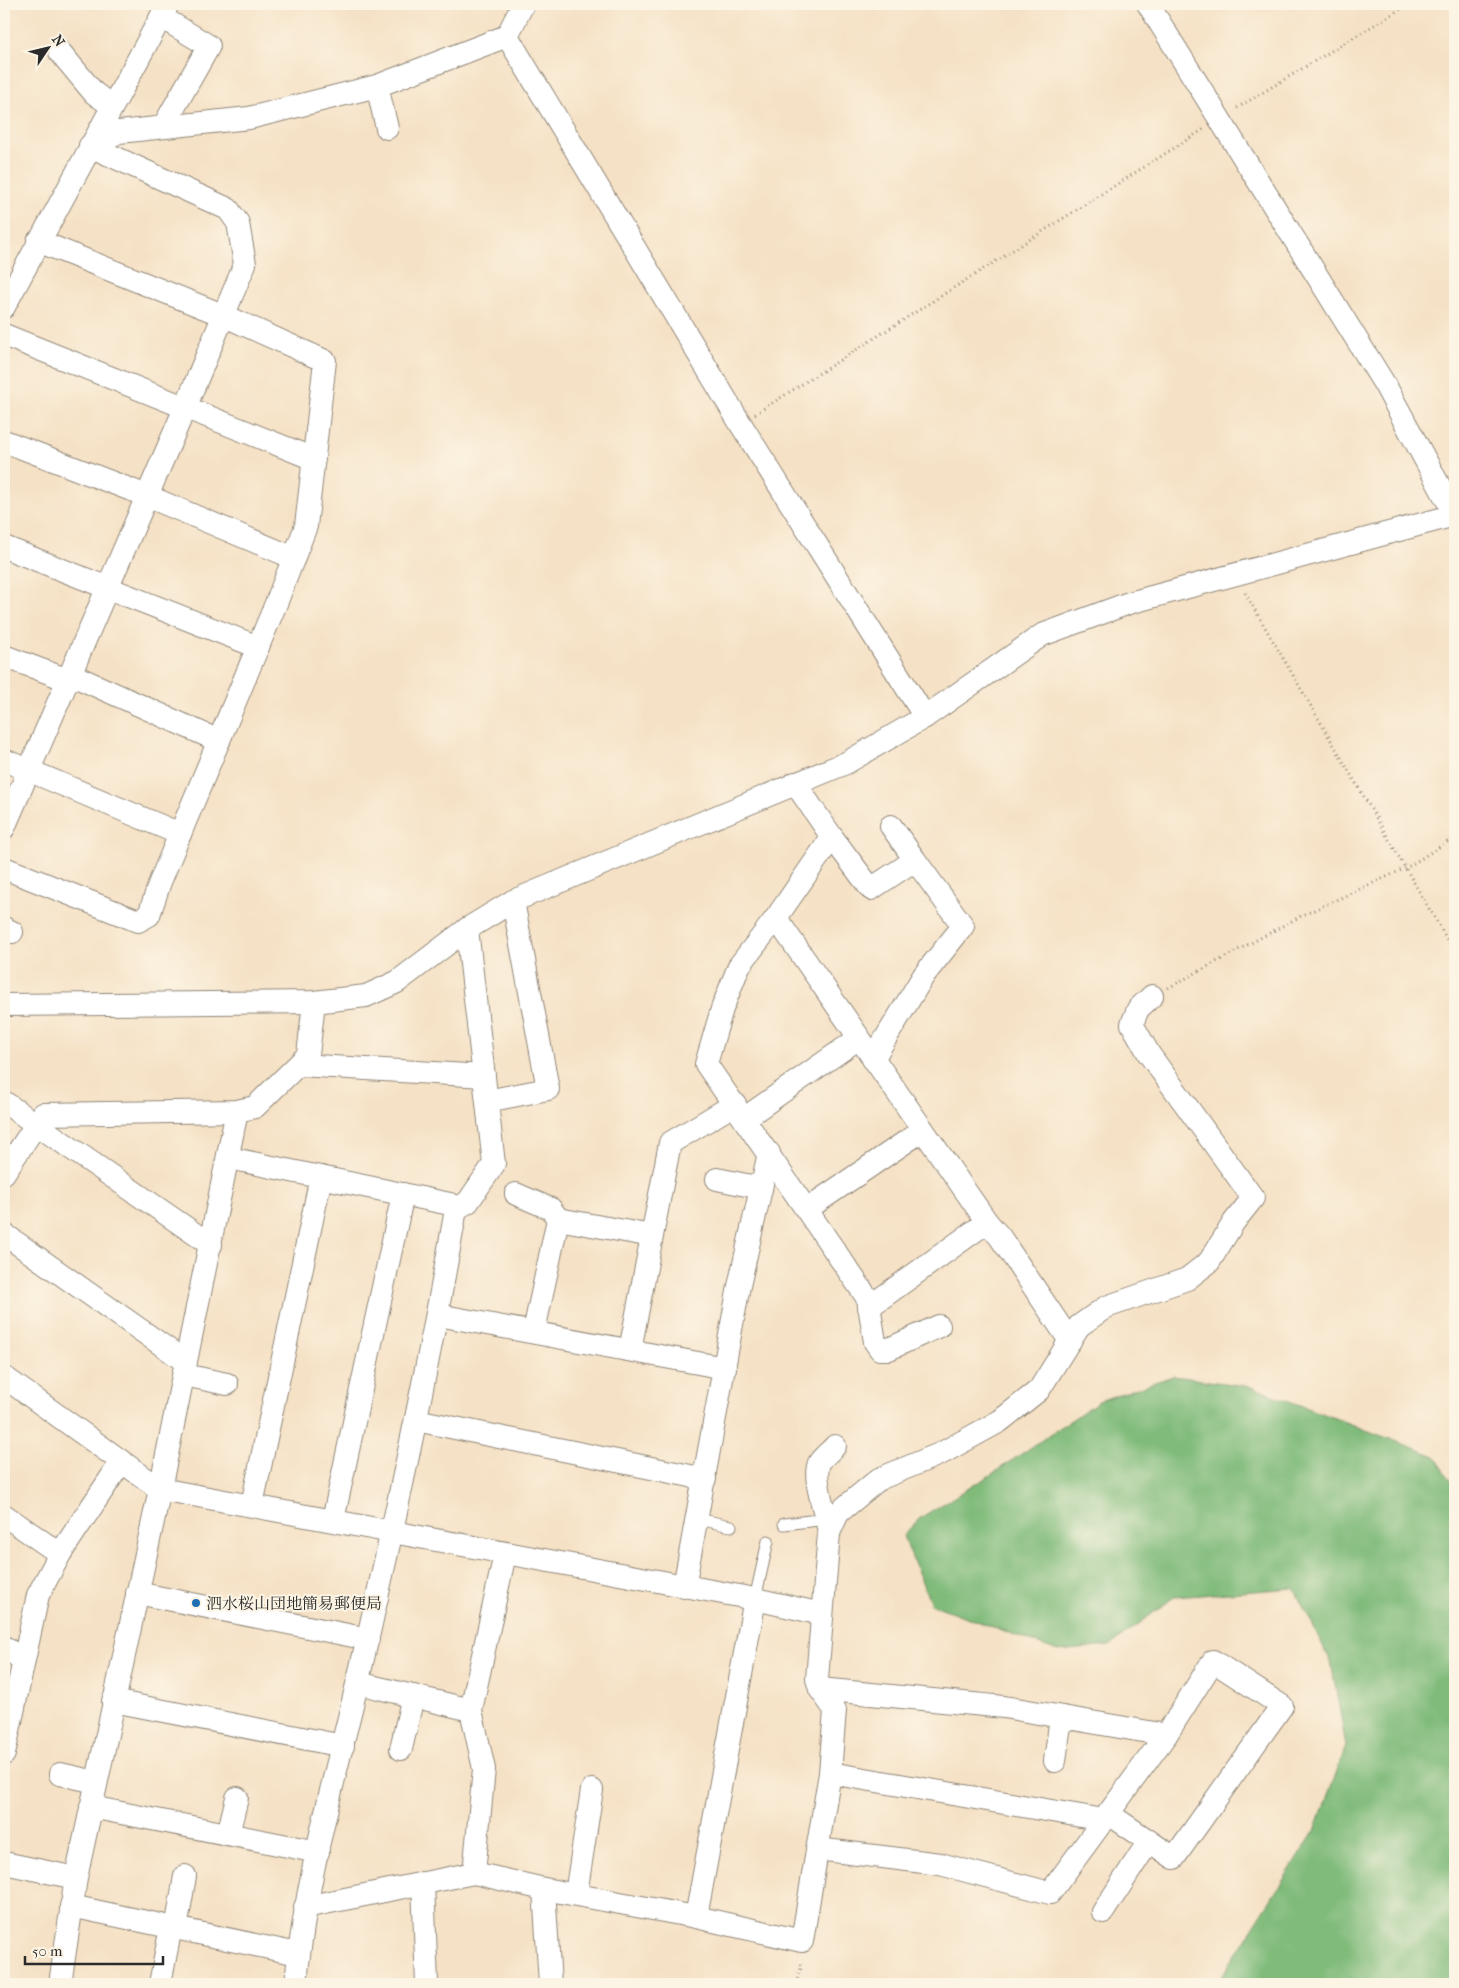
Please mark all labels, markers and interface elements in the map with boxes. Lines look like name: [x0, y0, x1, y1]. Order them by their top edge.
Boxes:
north arrow: [22, 22, 72, 72]
text: N: [48, 32, 68, 50]
place label: 泗水桜山団地簡易郵便局: [206, 1594, 382, 1613]
marker: 泗水桜山団地簡易郵便局: [190, 1597, 202, 1609]
scale bar: [25, 1933, 162, 1965]
text: 50 m: [32, 1942, 63, 1960]

